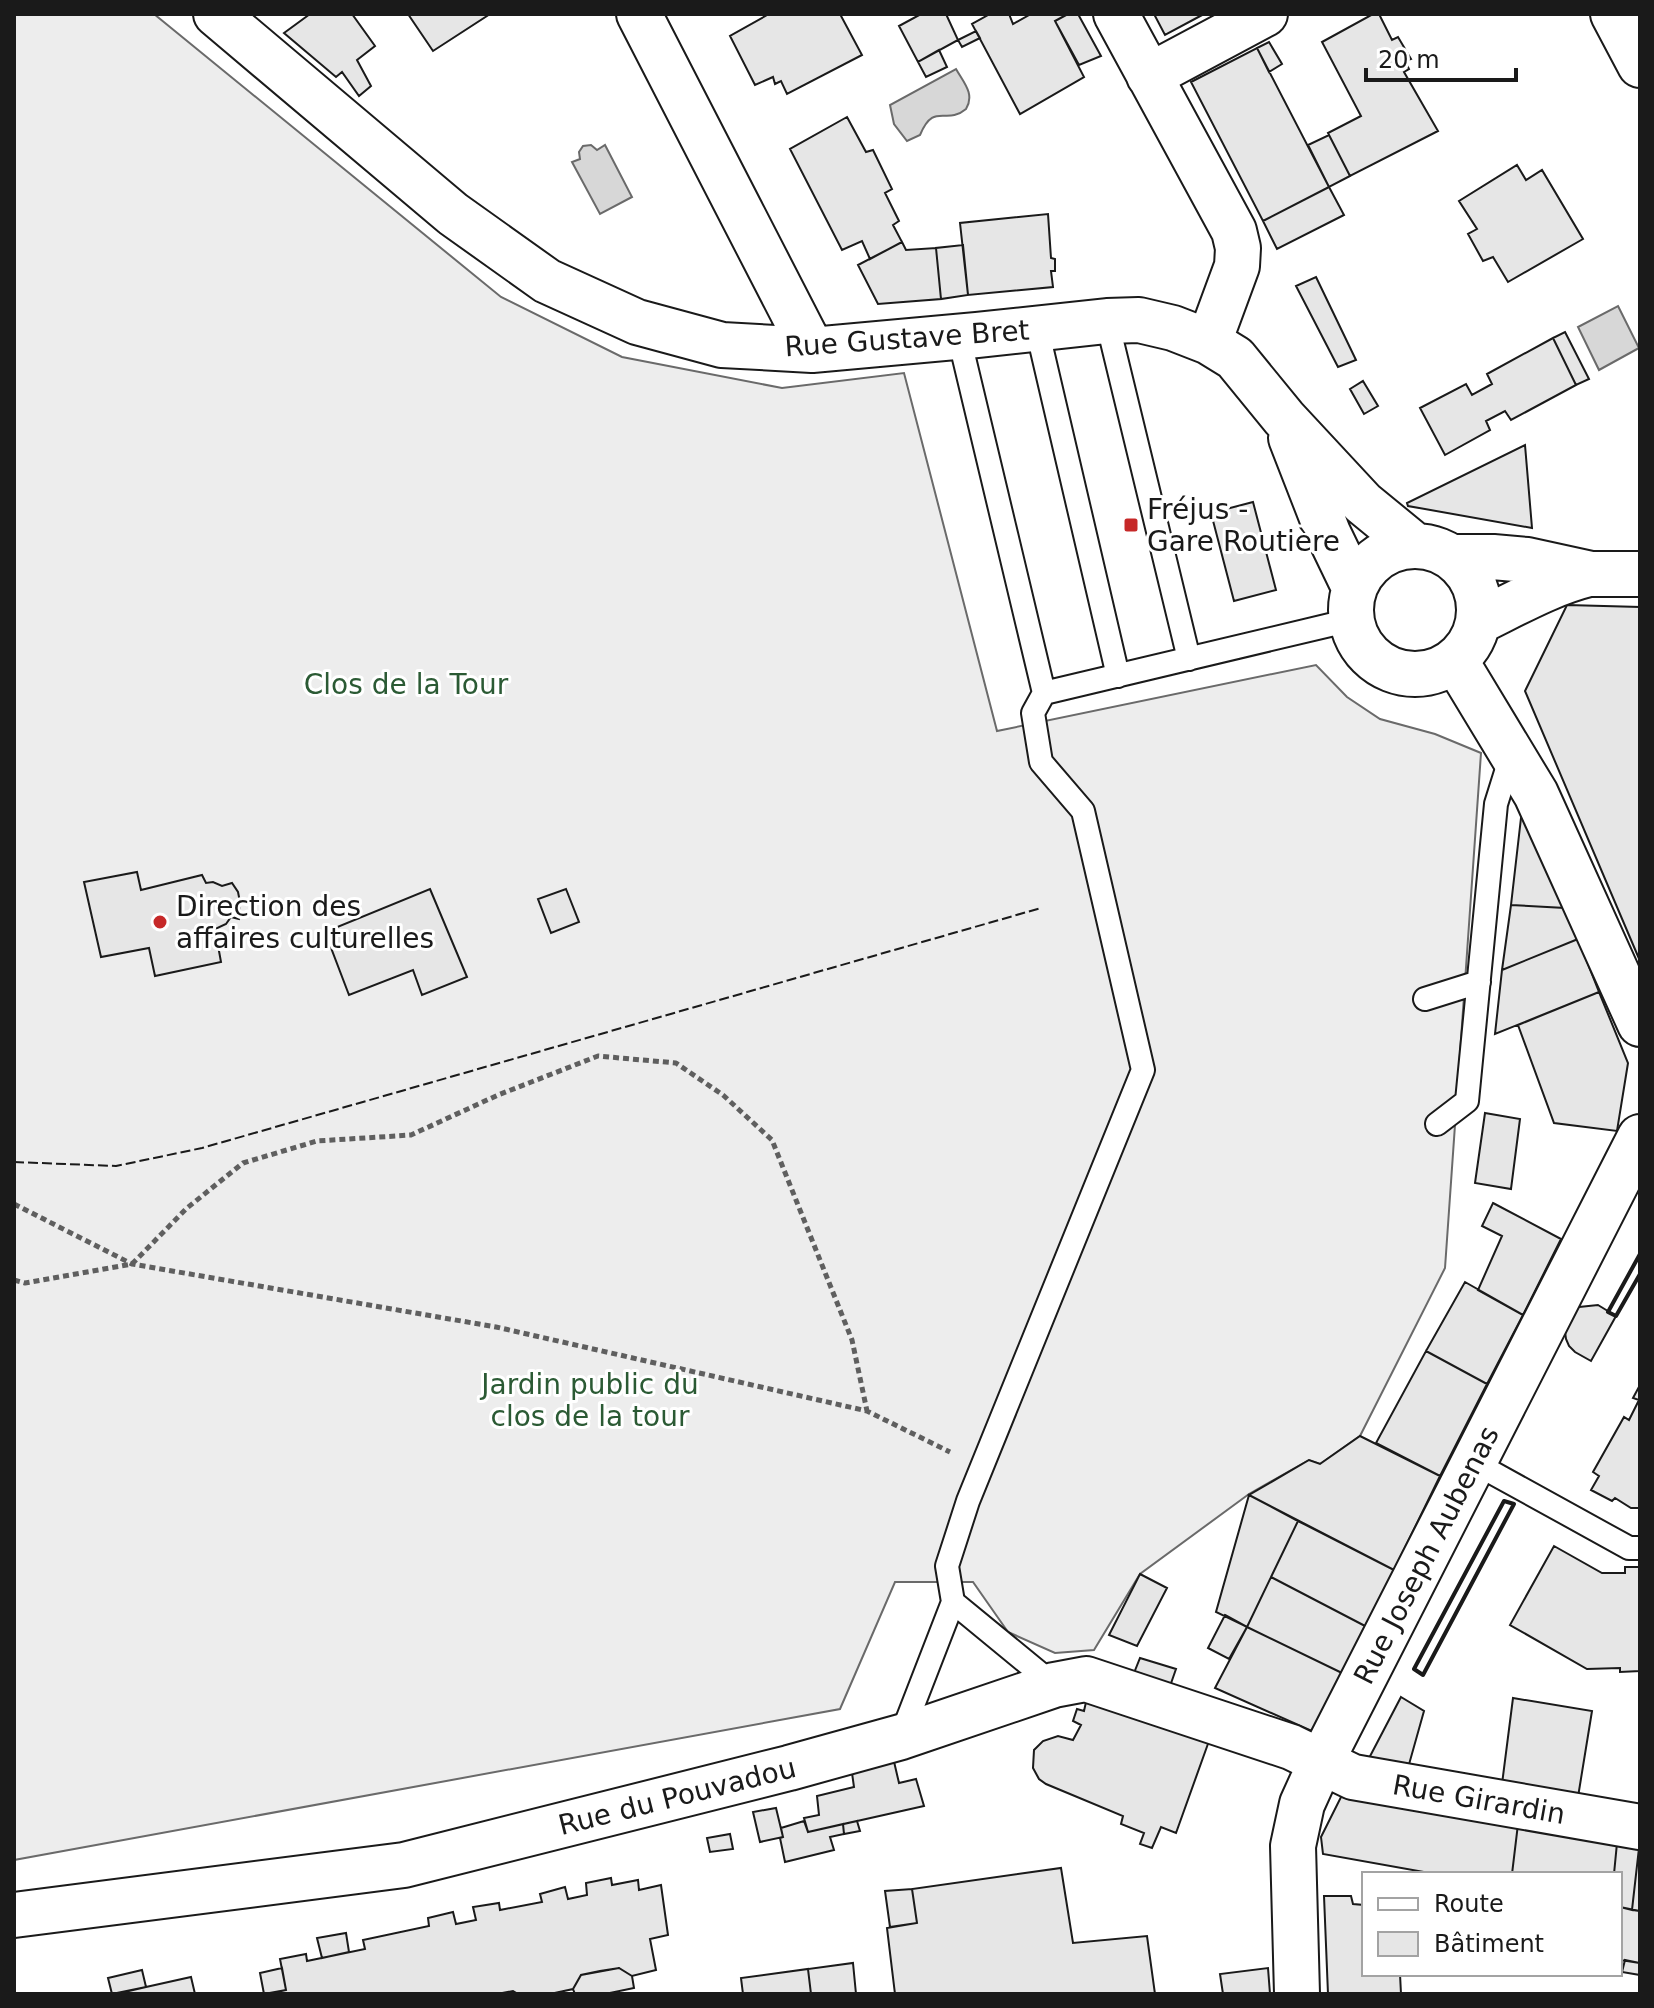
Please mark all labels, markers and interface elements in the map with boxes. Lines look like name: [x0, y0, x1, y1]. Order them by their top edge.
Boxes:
scale bar: [1366, 32, 1516, 82]
text: 20 m: [1378, 46, 1440, 74]
street label: Rue Gustave Bret: [784, 313, 1031, 364]
place label: Fréjus - Gare Routière: [1147, 493, 1340, 558]
marker: Fréjus - Gare Routière: [1122, 516, 1140, 534]
park label: Clos de la Tour: [304, 668, 509, 701]
place label: Direction des affaires culturelles: [176, 890, 434, 955]
marker: Direction des affaires culturelles: [151, 913, 169, 931]
park label: Jardin public du clos de la tour: [479, 1368, 699, 1433]
street label: Rue Joseph Aubenas: [1347, 1421, 1506, 1690]
street label: Rue du Pouvadou: [555, 1751, 799, 1842]
street label: Rue Girardin: [1390, 1768, 1568, 1831]
legend: [1362, 1872, 1622, 1976]
text: Route: [1434, 1890, 1504, 1918]
text: Bâtiment: [1434, 1930, 1544, 1958]

